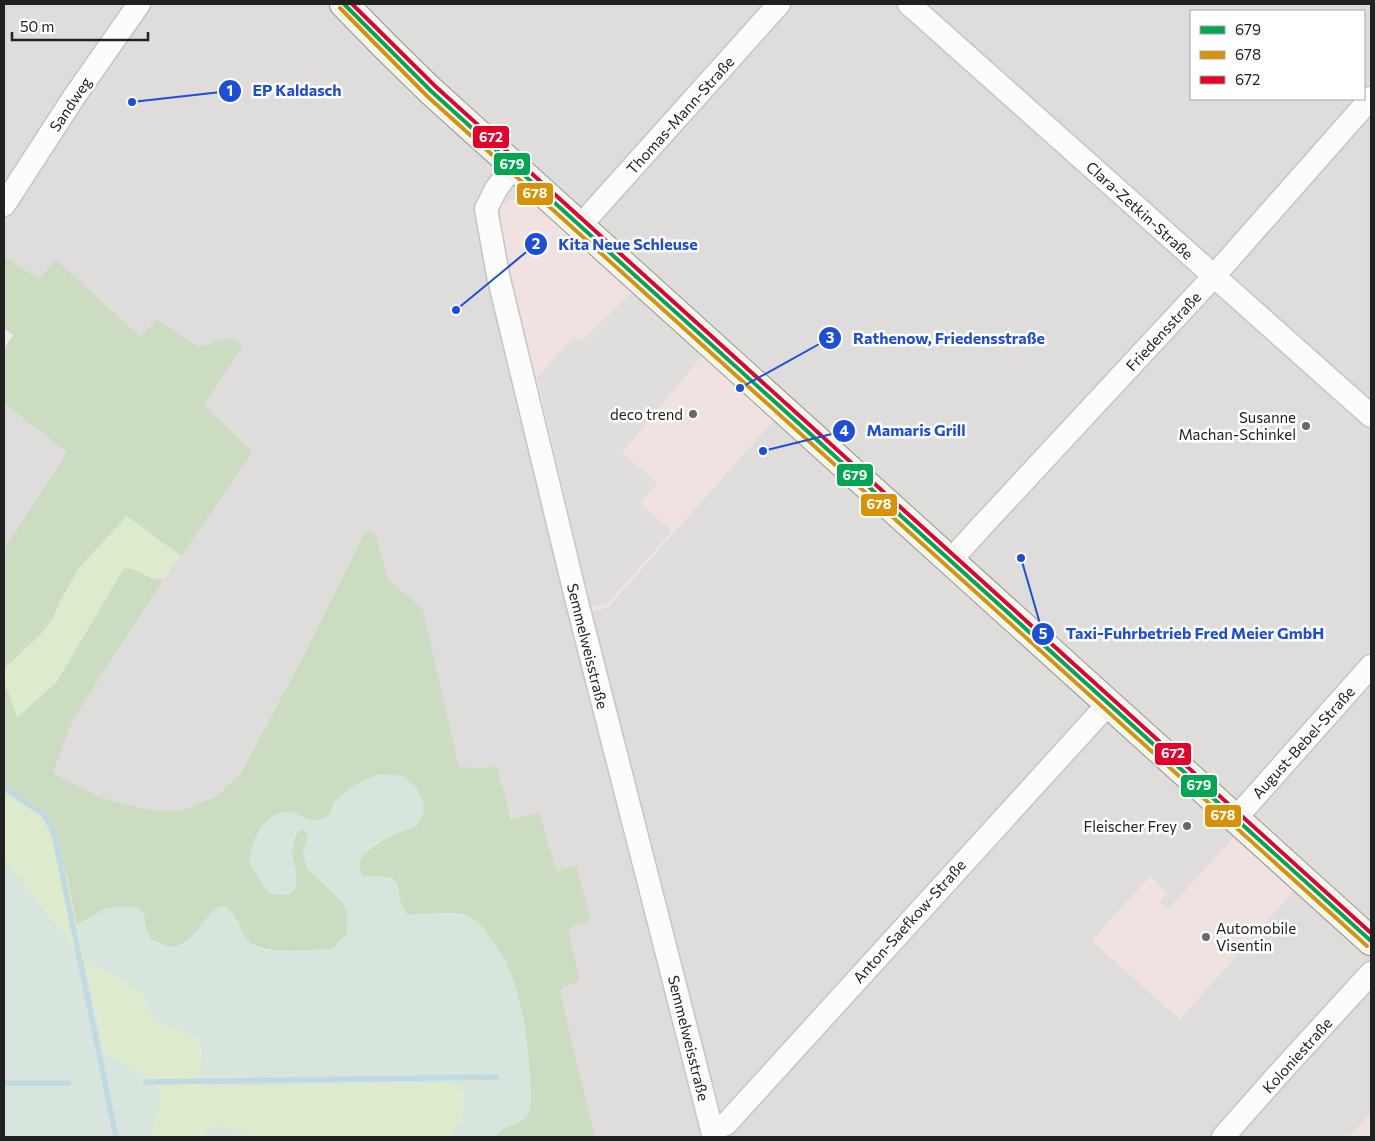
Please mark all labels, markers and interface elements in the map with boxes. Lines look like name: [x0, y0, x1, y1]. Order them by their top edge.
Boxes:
scale bar: [12, 10, 149, 42]
legend: [1190, 10, 1365, 100]
text: 50 m: [20, 17, 54, 35]
text: 679: [1235, 20, 1261, 38]
text: 678: [1235, 45, 1261, 63]
street label: Thomas-Mann-Straße: [622, 52, 738, 178]
text: 672: [1235, 70, 1260, 88]
street label: Sandweg: [45, 73, 95, 135]
callout: EP Kaldasch: [218, 75, 352, 106]
text: EP Kaldasch: [252, 80, 342, 99]
text: 1: [227, 81, 233, 99]
line badge: 672: [472, 125, 510, 149]
text: 672: [479, 128, 503, 145]
line badge: 679: [493, 152, 531, 176]
text: 679: [500, 155, 525, 172]
street label: Clara-Zetkin-Straße: [1083, 157, 1197, 263]
line badge: 678: [516, 182, 554, 206]
text: 678: [523, 184, 548, 201]
callout: Kita Neue Schleuse: [523, 228, 708, 259]
text: 2: [532, 234, 540, 252]
text: Kita Neue Schleuse: [558, 234, 698, 253]
street label: Friedensstraße: [1122, 288, 1204, 374]
callout: Rathenow, Friedensstraße: [818, 323, 1055, 354]
text: 3: [826, 328, 835, 346]
text: Rathenow, Friedensstraße: [853, 328, 1045, 347]
place label: deco trend: [610, 405, 683, 423]
marker: deco trend: [687, 408, 699, 420]
place label: Susanne Machan-Schinkel: [1178, 408, 1296, 443]
callout: Mamaris Grill: [831, 415, 975, 446]
text: Mamaris Grill: [866, 420, 966, 439]
marker: Susanne Machan-Schinkel: [1300, 420, 1312, 432]
text: 4: [839, 421, 849, 439]
line badge: 679: [836, 463, 874, 487]
text: 679: [843, 466, 868, 483]
line badge: 678: [860, 493, 898, 517]
text: 678: [867, 495, 892, 512]
street label: Semmelweisstraße: [564, 581, 612, 711]
callout: Taxi-Fuhrbetrieb Fred Meier GmbH: [1030, 618, 1334, 649]
text: Taxi-Fuhrbetrieb Fred Meier GmbH: [1066, 623, 1324, 642]
text: 5: [1039, 624, 1048, 642]
street label: August-Bebel-Straße: [1248, 682, 1358, 802]
line badge: 672: [1154, 742, 1192, 766]
text: 672: [1161, 744, 1185, 761]
line badge: 679: [1180, 774, 1218, 798]
text: 679: [1187, 776, 1212, 793]
line badge: 678: [1204, 804, 1242, 828]
text: 678: [1211, 806, 1236, 823]
place label: Fleischer Frey: [1084, 817, 1177, 835]
marker: Fleischer Frey: [1181, 820, 1193, 832]
street label: Anton-Saefkow-Straße: [849, 856, 969, 986]
place label: Automobile Visentin: [1216, 919, 1296, 954]
marker: Automobile Visentin: [1200, 931, 1212, 943]
street label: Semmelweisstraße: [665, 973, 713, 1103]
street label: Koloniestraße: [1258, 1014, 1336, 1096]

